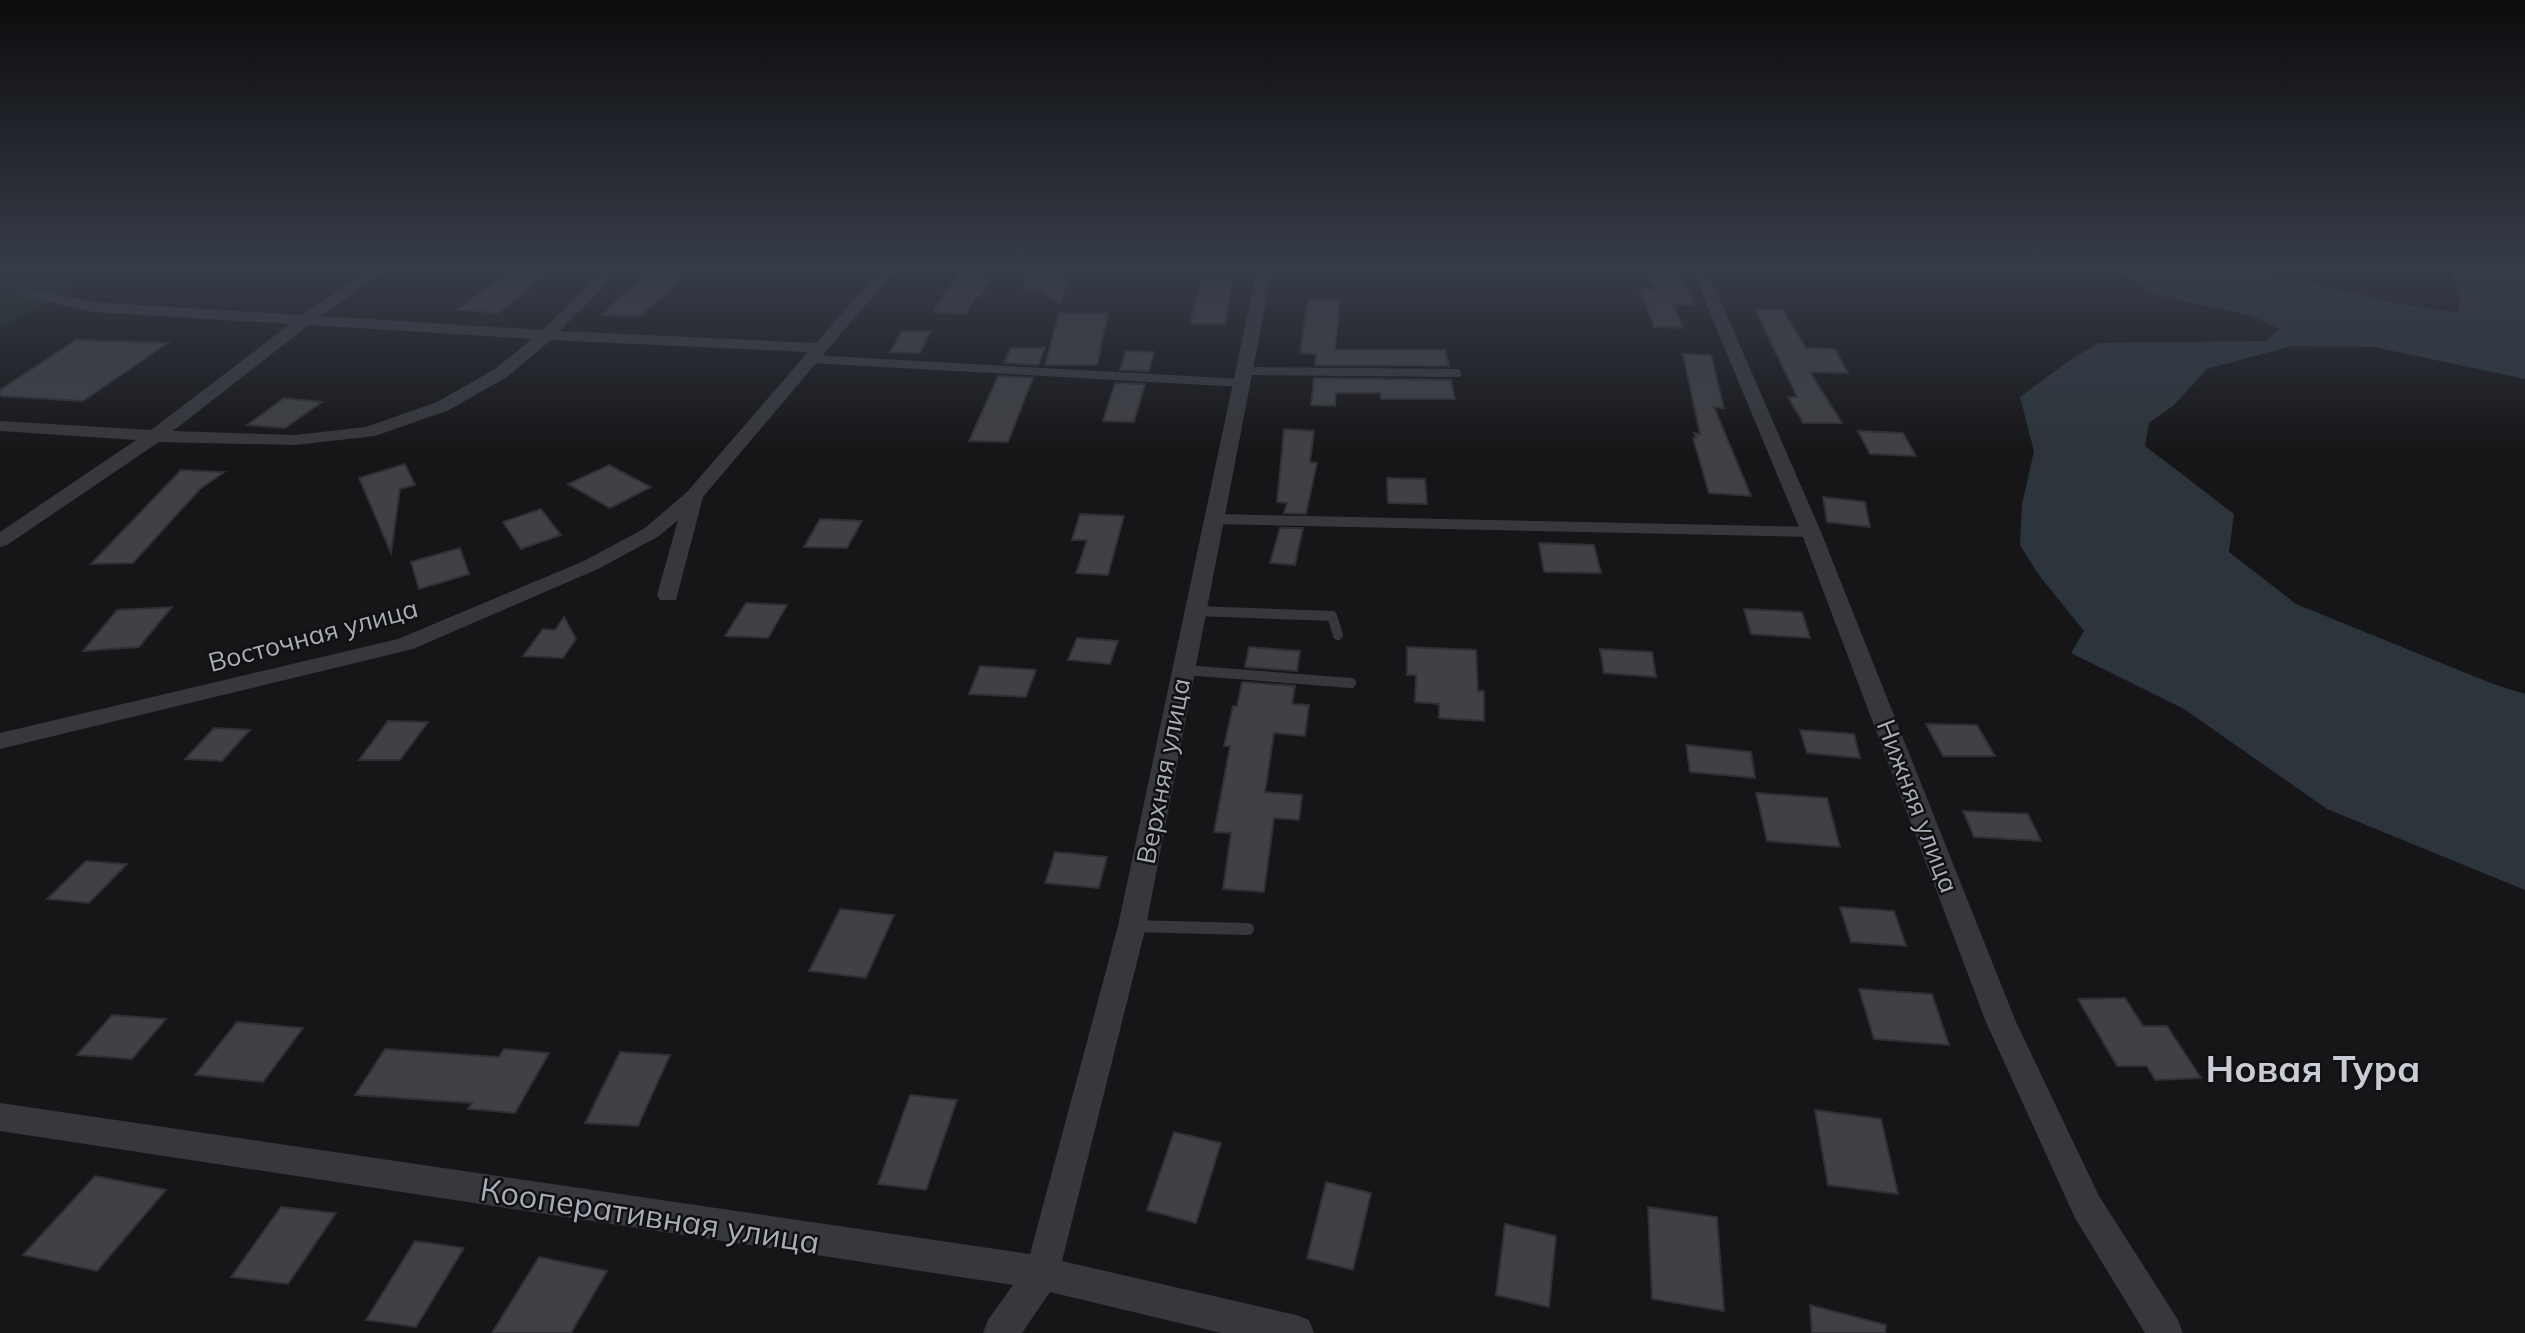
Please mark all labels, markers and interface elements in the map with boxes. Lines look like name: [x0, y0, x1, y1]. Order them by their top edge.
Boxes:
street label: Восточная улица: [205, 591, 421, 679]
street label: Верхняя улица: [1129, 675, 1197, 867]
street label: Нижняя улица: [1870, 715, 1966, 897]
district label: Новая Тура: [2206, 1045, 2420, 1091]
street label: Кооперативная улица: [477, 1168, 823, 1262]

